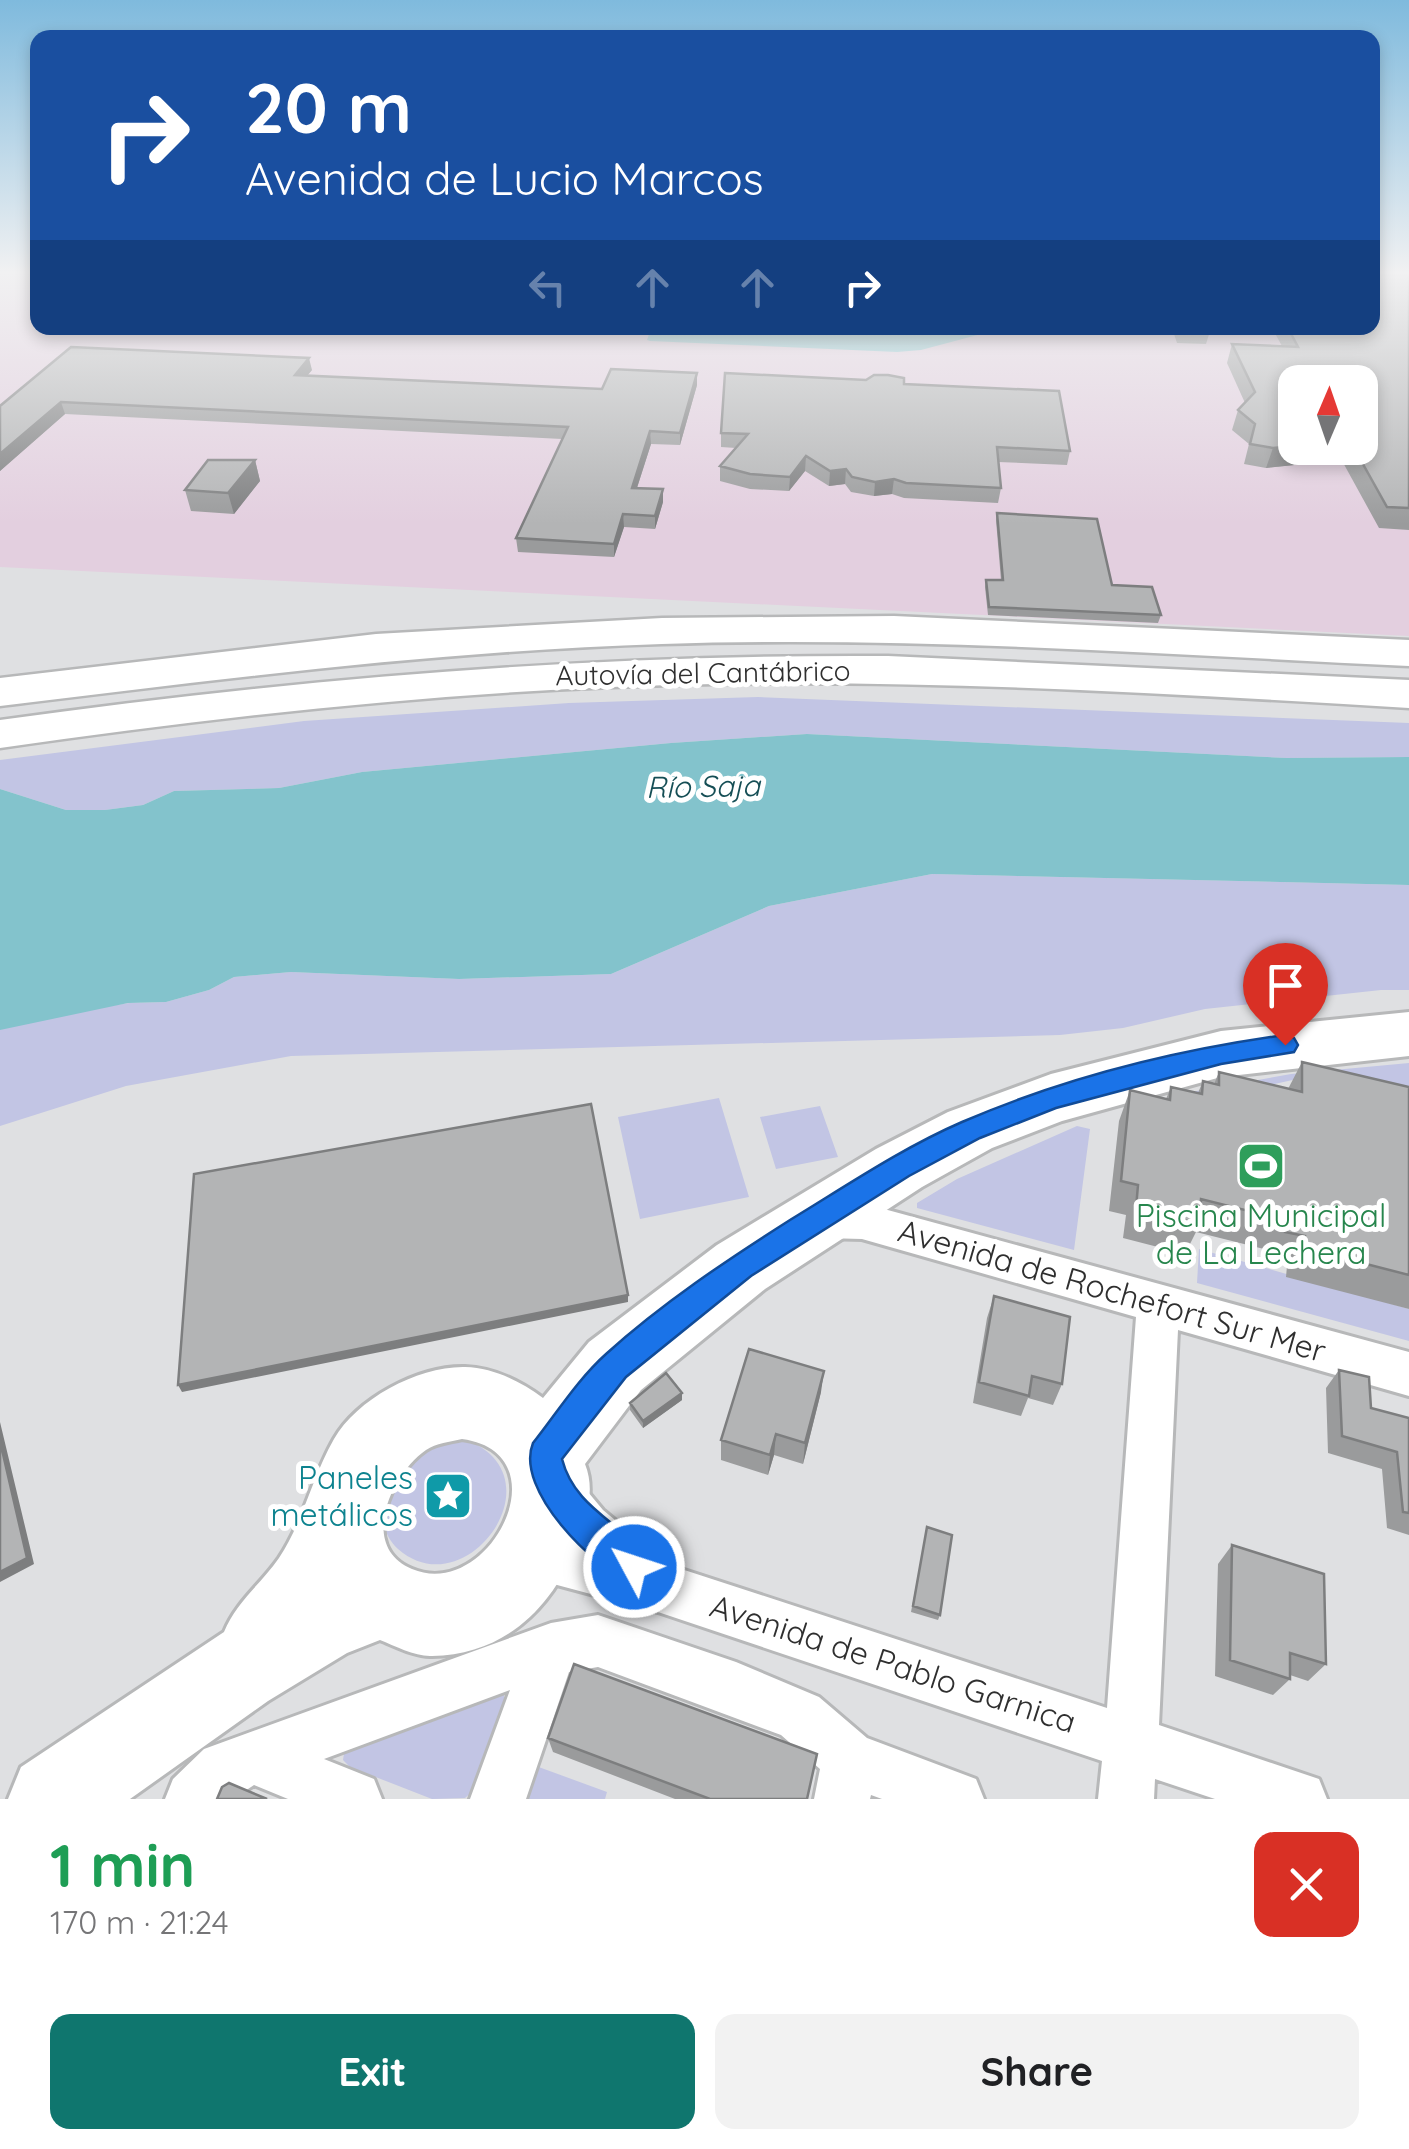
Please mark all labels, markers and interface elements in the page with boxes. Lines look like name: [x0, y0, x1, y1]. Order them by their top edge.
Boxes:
text: 20 m: [245, 63, 412, 151]
icon: right: [80, 70, 210, 200]
text: Avenida de Lucio Marcos: [245, 150, 764, 206]
icon: left: [520, 260, 575, 315]
icon: ahead: [625, 260, 680, 315]
icon: ahead: [730, 260, 785, 315]
icon: right: [835, 260, 890, 315]
north arrow: [1278, 365, 1378, 465]
map controls: [1278, 365, 1378, 465]
street label: Autovía del Cantábrico: [555, 652, 851, 693]
water label: Río Saja: [646, 766, 762, 806]
pin: [1243, 943, 1328, 1046]
icon: arrive: [1258, 958, 1313, 1013]
sports icon: Piscina Municipal de La Lechera: [1235, 1140, 1287, 1192]
place label: Piscina Municipal de La Lechera: [1136, 1195, 1386, 1272]
street label: Avenida de Rochefort Sur Mer: [894, 1210, 1331, 1370]
place label: Paneles metálicos: [270, 1457, 413, 1534]
place icon: Paneles metálicos: [422, 1470, 474, 1522]
position arrow: [582, 1515, 686, 1619]
street label: Avenida de Pablo Garnica: [705, 1585, 1081, 1741]
text: 1 min: [50, 1827, 195, 1902]
button: close: [1254, 1832, 1359, 1937]
text: 170 m · 21:24: [50, 1902, 229, 1942]
button: Exit: [50, 2014, 695, 2129]
button: Share: [715, 2014, 1359, 2129]

